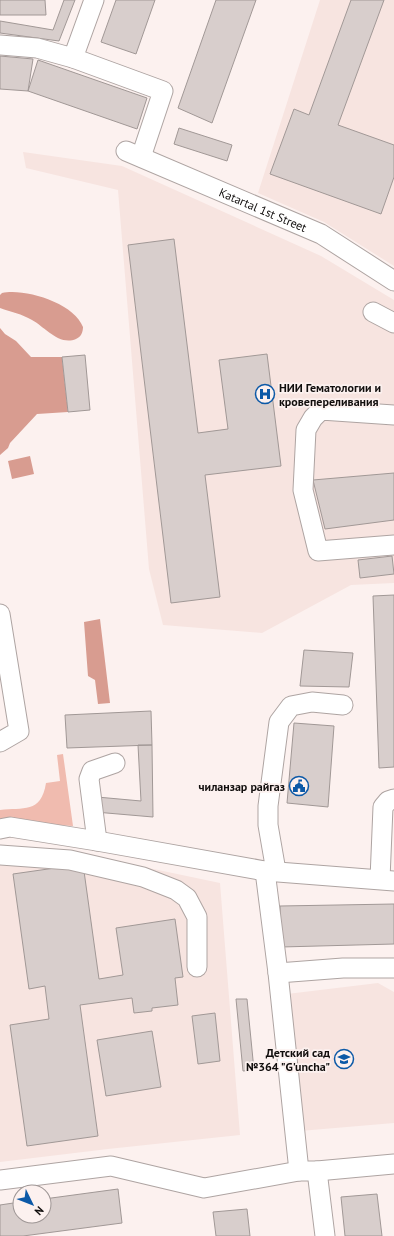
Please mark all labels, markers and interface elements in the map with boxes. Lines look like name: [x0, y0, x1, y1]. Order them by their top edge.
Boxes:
street label: Katartal 1st Street: [217, 184, 309, 235]
place label: НИИ Гематологии и кровепереливания: [279, 380, 381, 409]
hospital icon: НИИ Гематологии и кровепереливания: [254, 383, 276, 405]
public building icon: чиланзар райгаз: [288, 775, 310, 797]
place label: чиланзар райгаз: [199, 779, 285, 794]
place label: Детский сад №364 "G'uncha": [246, 1045, 330, 1074]
school or university icon: Детский сад №364 "G'uncha": [333, 1048, 355, 1070]
north arrow: [12, 1184, 52, 1224]
text: N: [32, 1203, 47, 1218]

